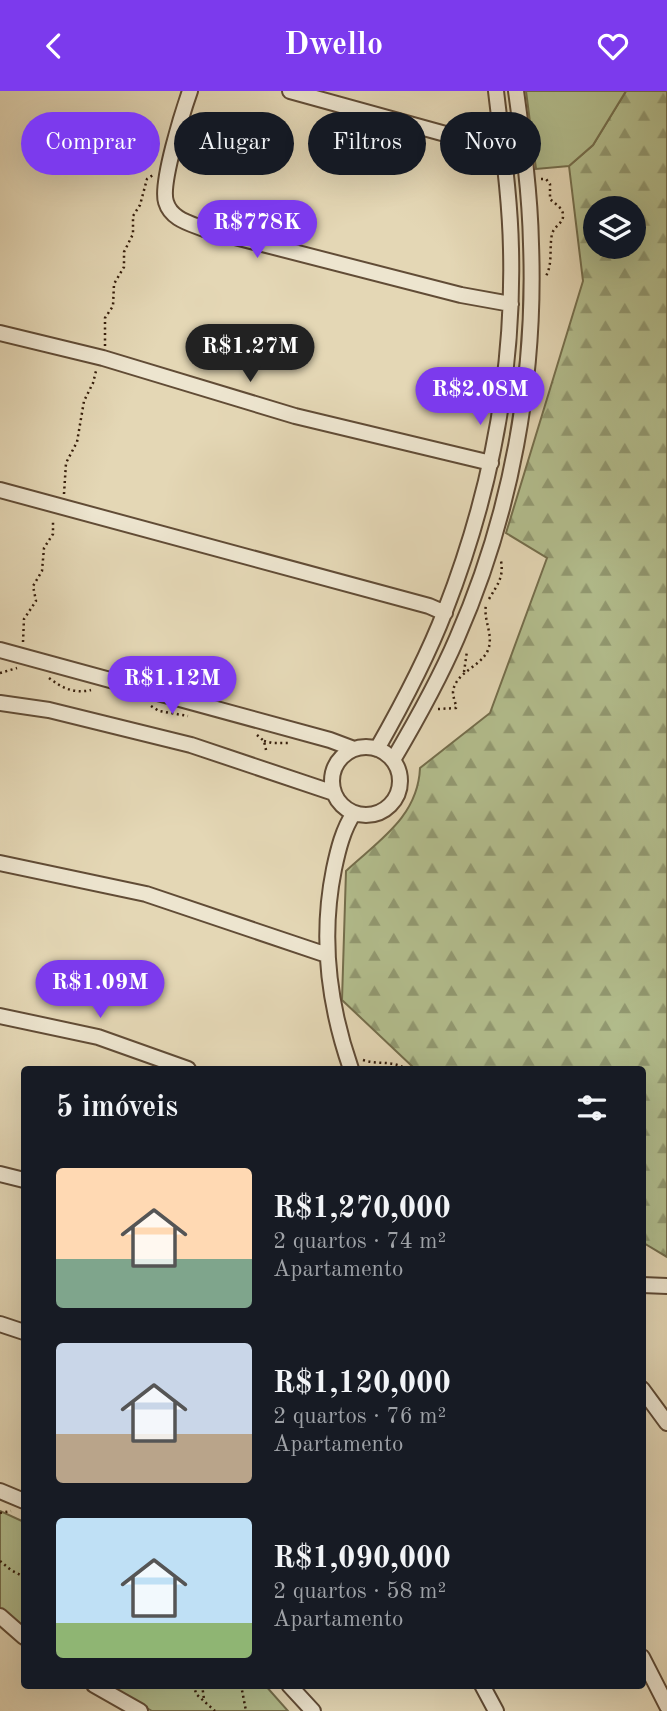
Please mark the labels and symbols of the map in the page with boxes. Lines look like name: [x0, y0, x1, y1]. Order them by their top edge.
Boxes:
pin: R$778K: [200, 201, 314, 260]
pin: R$1.27M: [185, 324, 315, 384]
pin: R$2.08M: [415, 367, 545, 427]
pin: R$1.12M: [107, 657, 237, 716]
pin: R$1.09M: [35, 961, 165, 1020]

